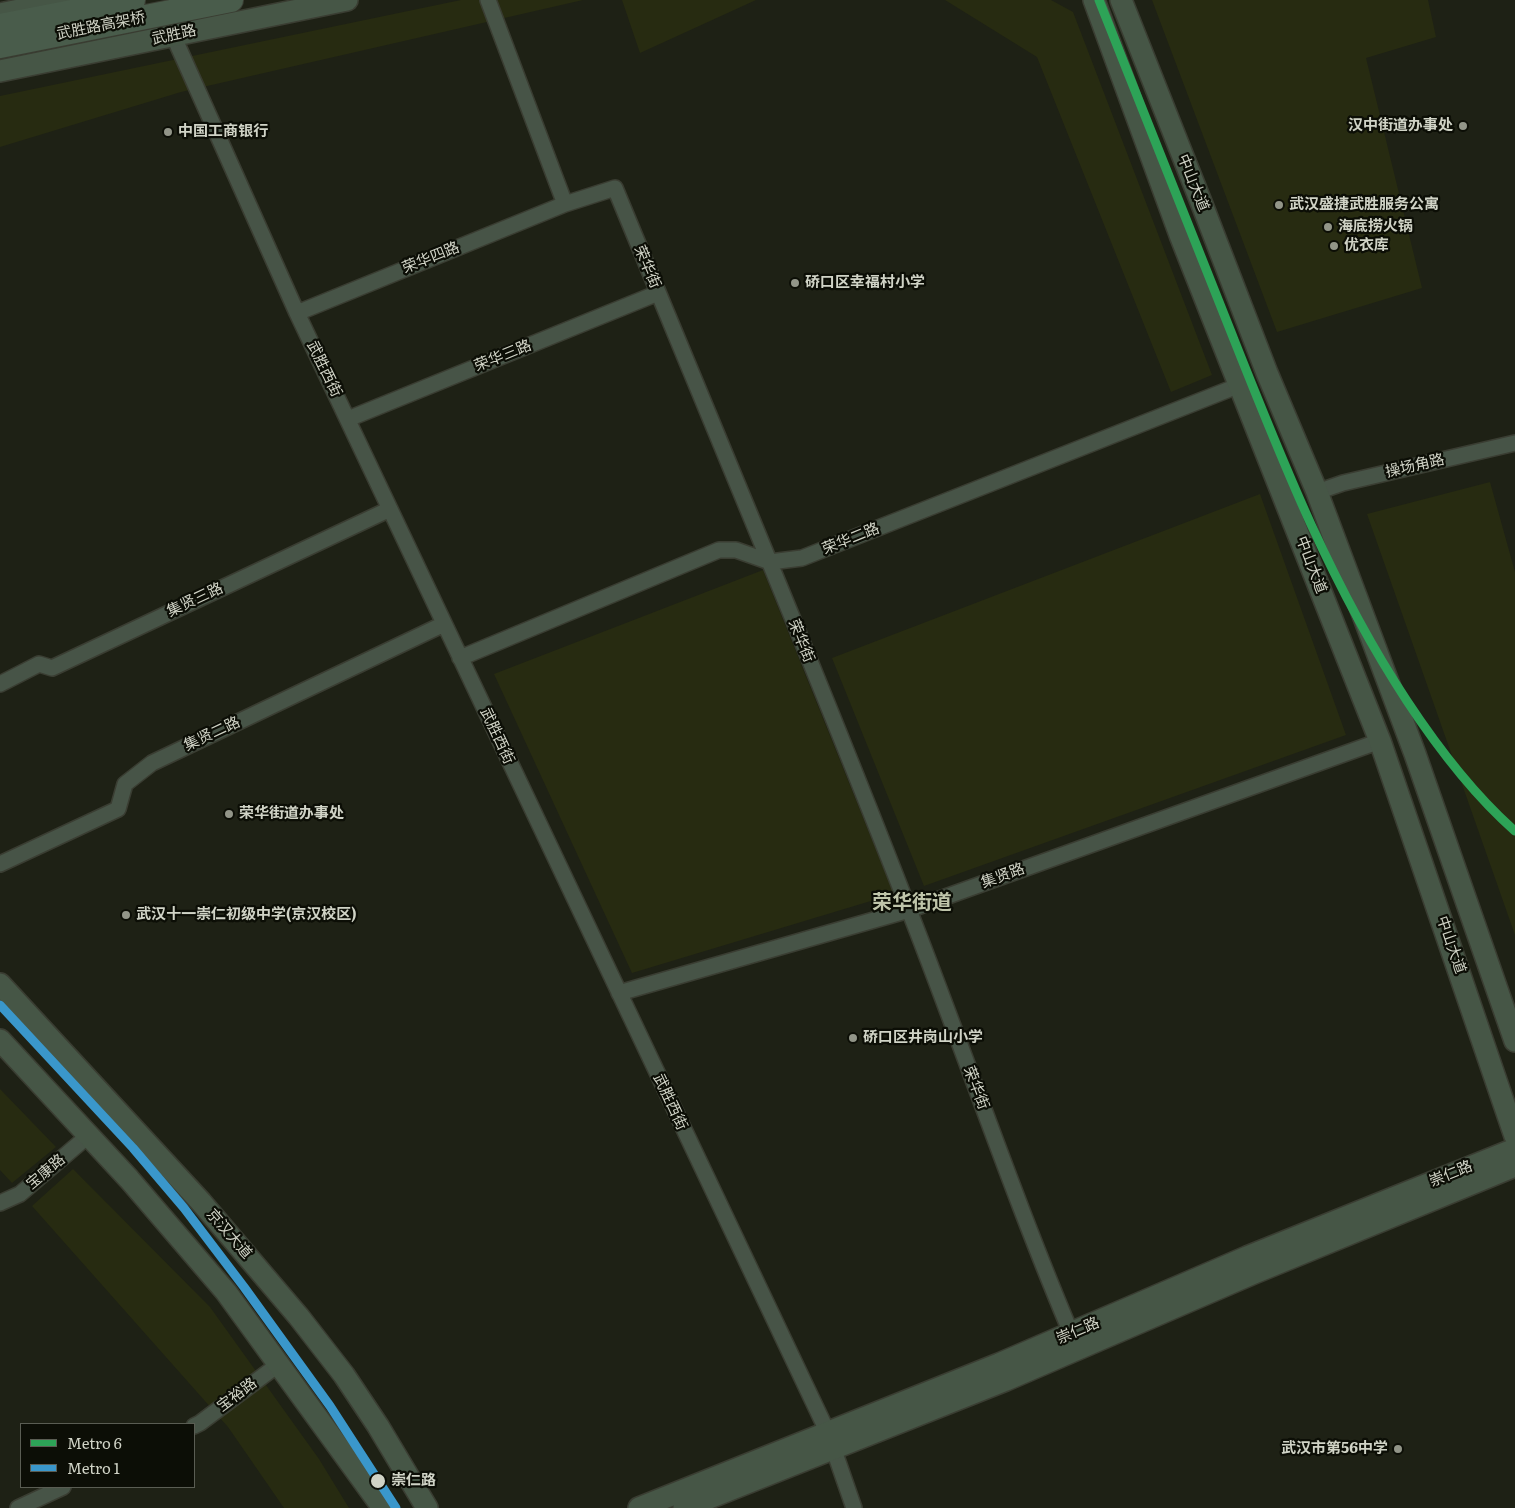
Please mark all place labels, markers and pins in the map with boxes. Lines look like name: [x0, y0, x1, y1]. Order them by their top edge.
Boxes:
place label: 汉中街道办事处: [1348, 117, 1453, 135]
marker: 汉中街道办事处: [1457, 120, 1469, 132]
place label: 中国工商银行: [178, 123, 268, 141]
marker: 中国工商银行: [162, 126, 174, 138]
place label: 武汉盛捷武胜服务公寓: [1289, 196, 1439, 214]
marker: 武汉盛捷武胜服务公寓: [1273, 199, 1285, 211]
place label: 海底捞火锅: [1338, 218, 1413, 236]
marker: 海底捞火锅: [1322, 221, 1334, 233]
place label: 优衣库: [1344, 237, 1389, 255]
marker: 优衣库: [1328, 240, 1340, 252]
place label: 硚口区幸福村小学: [805, 274, 925, 292]
marker: 硚口区幸福村小学: [789, 277, 801, 289]
place label: 荣华街道办事处: [239, 805, 344, 823]
marker: 荣华街道办事处: [223, 808, 235, 820]
place label: 武汉十一崇仁初级中学(京汉校区): [136, 906, 357, 924]
marker: 武汉十一崇仁初级中学(京汉校区): [120, 909, 132, 921]
place label: 硚口区井岗山小学: [863, 1029, 983, 1047]
marker: 硚口区井岗山小学: [847, 1032, 859, 1044]
place label: 武汉市第56中学: [1281, 1440, 1388, 1458]
marker: 武汉市第56中学: [1392, 1443, 1404, 1455]
marker: 崇仁路: [369, 1472, 387, 1490]
place label: 崇仁路: [391, 1472, 436, 1490]

